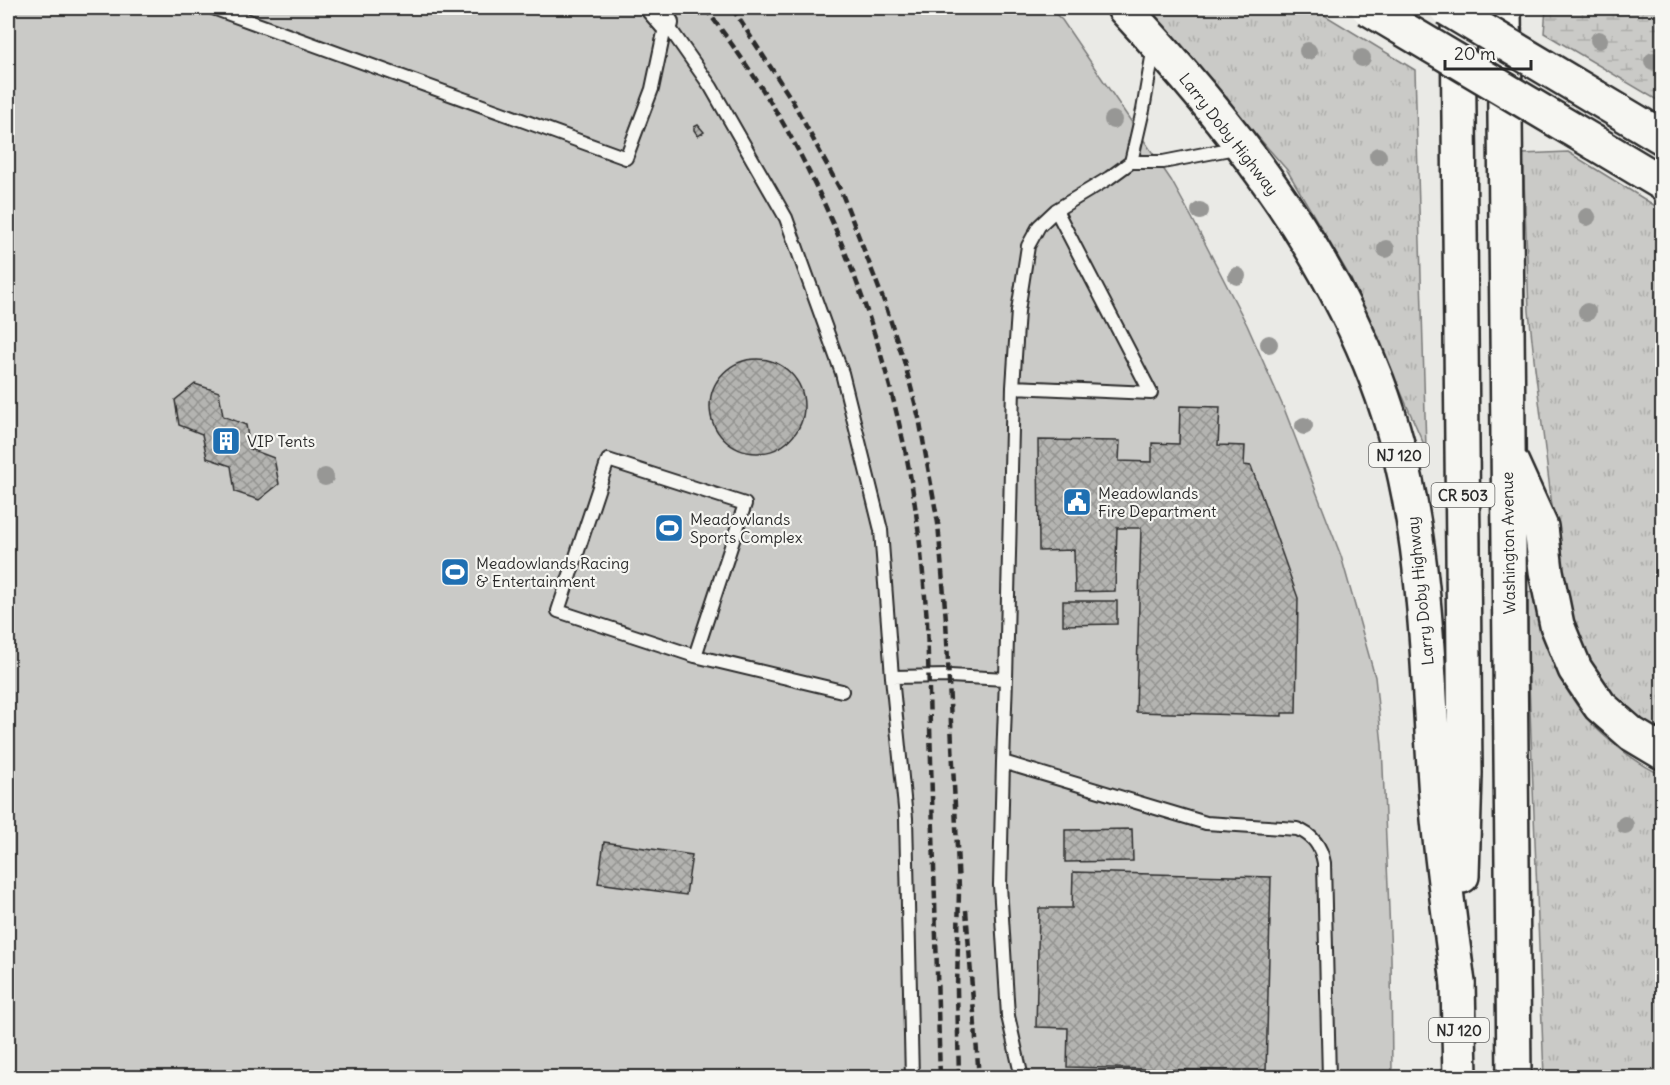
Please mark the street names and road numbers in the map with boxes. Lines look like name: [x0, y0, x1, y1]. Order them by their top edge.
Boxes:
street label: Larry Doby Highway: [1175, 69, 1283, 199]
road number: NJ 120: [1369, 443, 1429, 467]
street label: Washington Avenue: [1497, 472, 1519, 614]
road number: CR 503: [1432, 483, 1494, 507]
street label: Larry Doby Highway: [1402, 516, 1438, 666]
road number: NJ 120: [1429, 1018, 1489, 1042]

